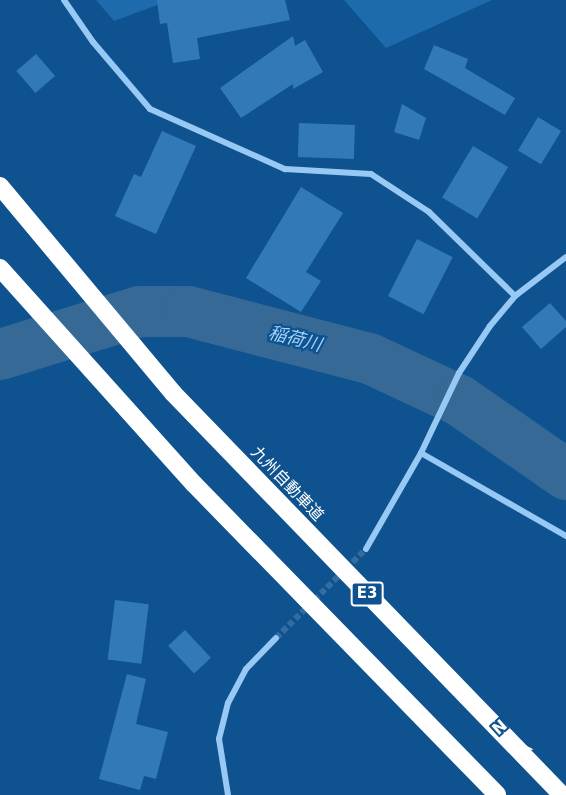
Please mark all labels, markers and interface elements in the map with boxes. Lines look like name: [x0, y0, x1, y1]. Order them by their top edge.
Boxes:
water label: 稲荷川: [266, 322, 324, 356]
street label: 九州自動車道: [247, 443, 327, 525]
road number: E3: [350, 582, 384, 606]
north arrow: [482, 711, 542, 771]
text: N: [488, 716, 511, 739]

